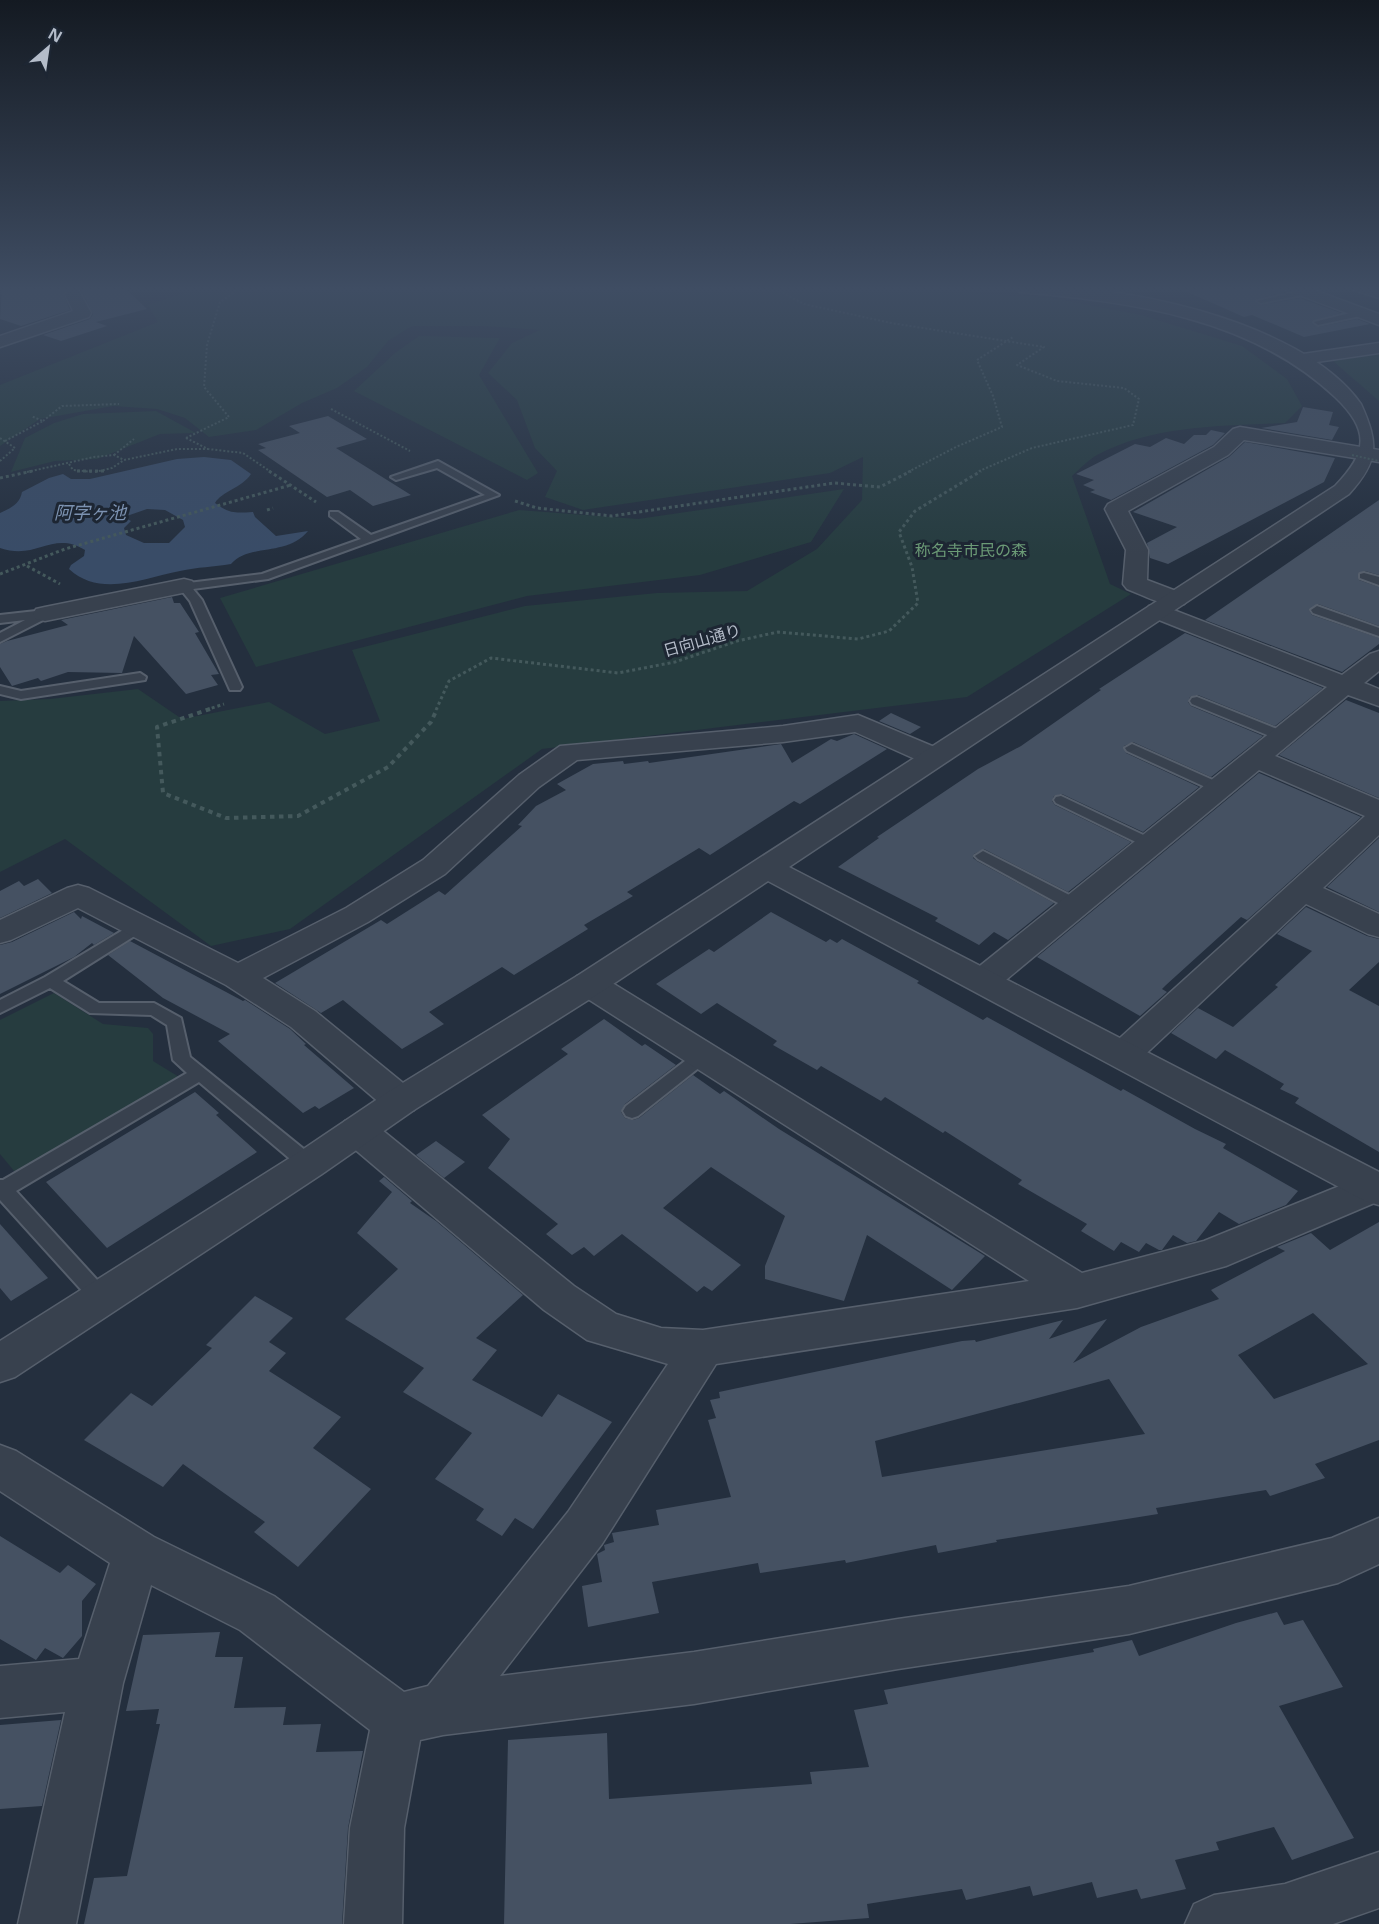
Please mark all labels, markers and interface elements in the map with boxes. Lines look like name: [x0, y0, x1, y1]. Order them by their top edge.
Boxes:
north arrow: [18, 18, 78, 78]
text: N: [44, 22, 66, 48]
water label: 阿字ヶ池: [54, 500, 128, 524]
park label: 称名寺市民の森: [915, 539, 1027, 561]
street label: 日向山通り: [661, 618, 743, 662]

